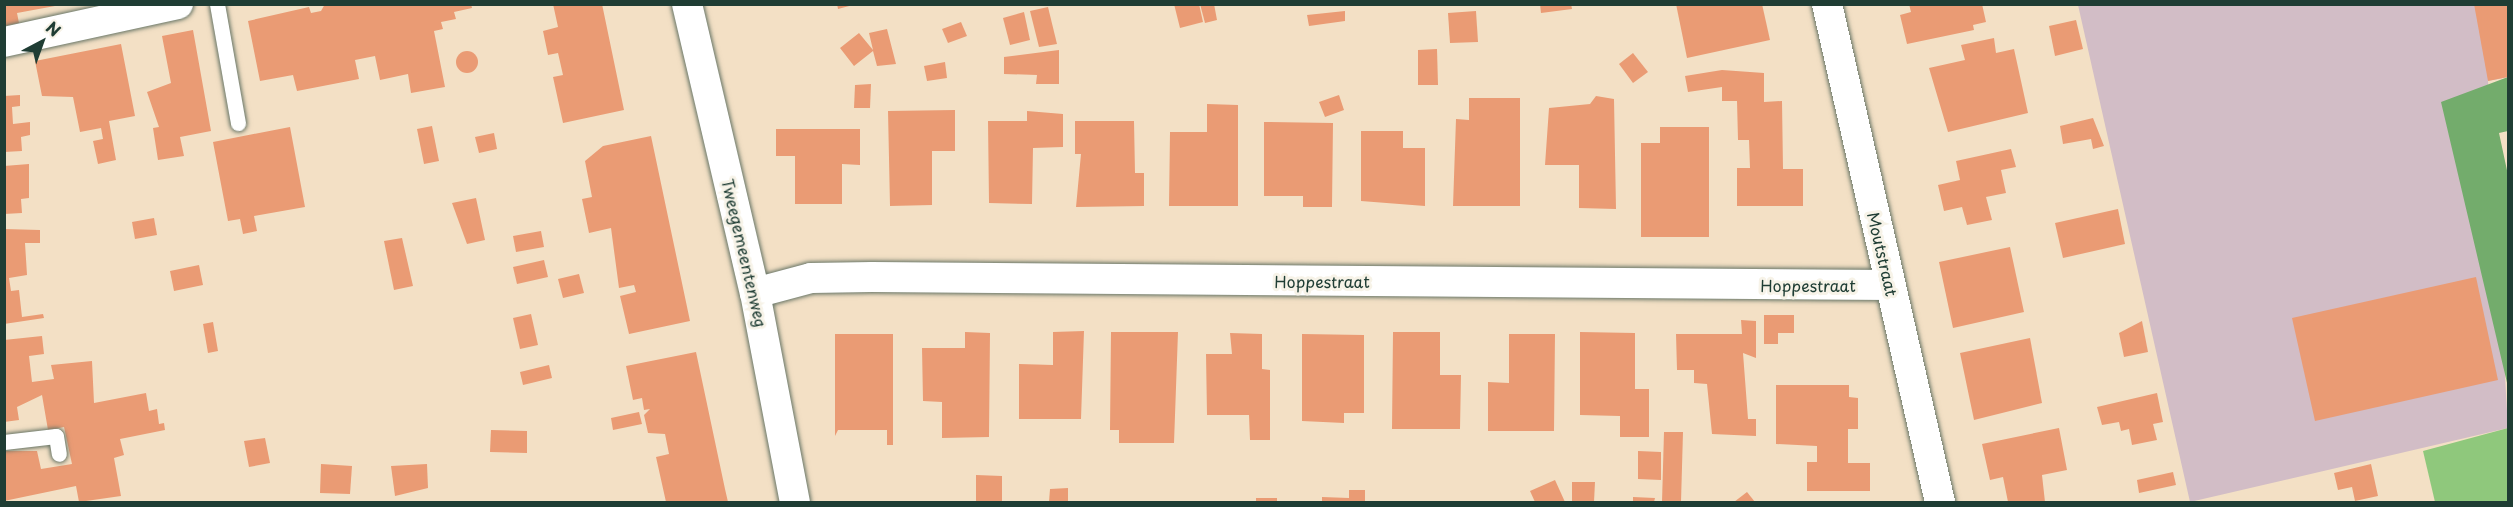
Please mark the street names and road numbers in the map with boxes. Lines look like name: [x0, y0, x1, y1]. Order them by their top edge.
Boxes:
street label: Tweegemeentenweg: [719, 177, 771, 329]
street label: Moutstraat: [1864, 210, 1902, 298]
street label: Hoppestraat: [1274, 271, 1370, 291]
street label: Hoppestraat: [1760, 275, 1856, 295]

